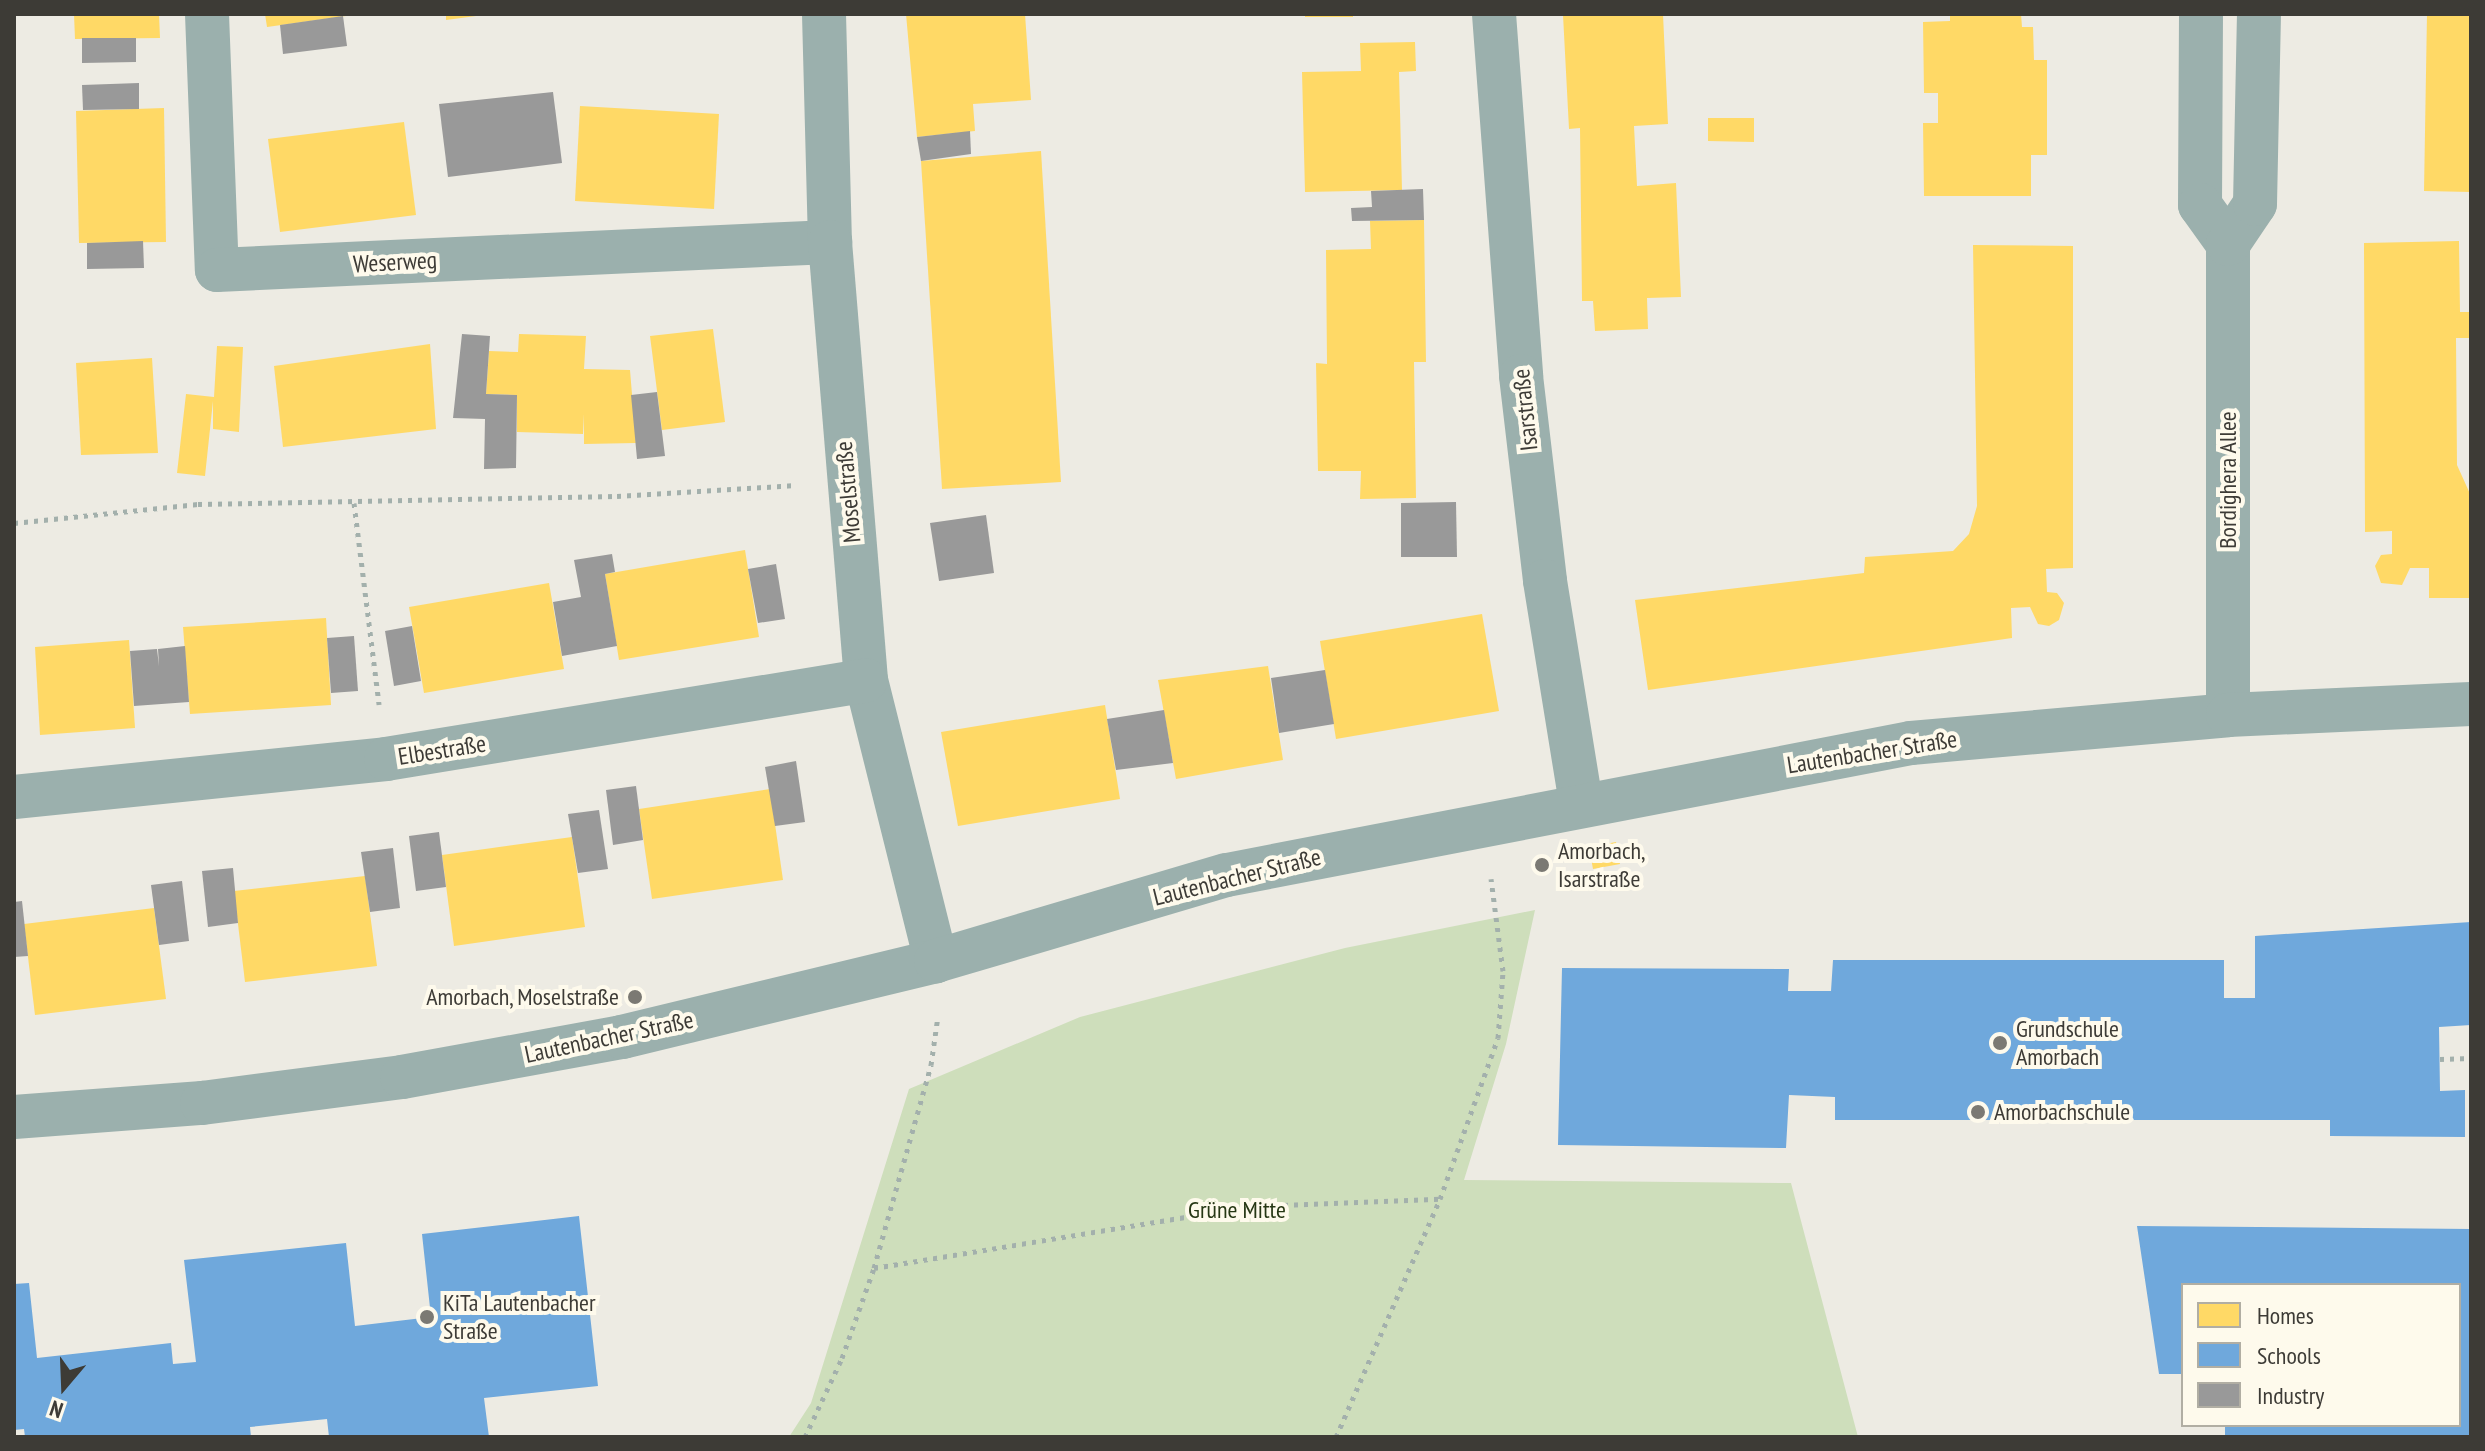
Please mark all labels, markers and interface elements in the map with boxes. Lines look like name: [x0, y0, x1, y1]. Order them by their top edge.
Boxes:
street label: Weserweg: [352, 245, 438, 279]
street label: Isarstraße: [1506, 368, 1544, 452]
street label: Bordighera Allee: [2214, 411, 2242, 549]
street label: Moselstraße: [829, 440, 867, 544]
street label: Lautenbacher Straße: [1785, 724, 1959, 780]
street label: Elbestraße: [396, 729, 488, 771]
place label: Amorbach, Isarstraße: [1558, 837, 1646, 893]
street label: Lautenbacher Straße: [1150, 842, 1324, 912]
marker: Amorbach, Isarstraße: [1533, 856, 1551, 874]
place label: Amorbach, Moselstraße: [425, 983, 619, 1011]
marker: Amorbach, Moselstraße: [626, 988, 644, 1006]
street label: Lautenbacher Straße: [522, 1005, 696, 1069]
place label: Grundschule Amorbach: [2016, 1015, 2119, 1071]
marker: Grundschule Amorbach: [1991, 1034, 2009, 1052]
place label: Amorbachschule: [1994, 1098, 2130, 1126]
marker: Amorbachschule: [1969, 1103, 1987, 1121]
park label: Grüne Mitte: [1188, 1196, 1286, 1224]
legend: [2181, 1283, 2461, 1427]
place label: KiTa Lautenbacher Straße: [443, 1289, 596, 1345]
text: Homes: [2257, 1300, 2314, 1331]
marker: KiTa Lautenbacher Straße: [418, 1308, 436, 1326]
text: Schools: [2257, 1340, 2321, 1371]
north arrow: [24, 1347, 104, 1427]
text: Industry: [2257, 1380, 2324, 1411]
text: N: [46, 1395, 66, 1425]

